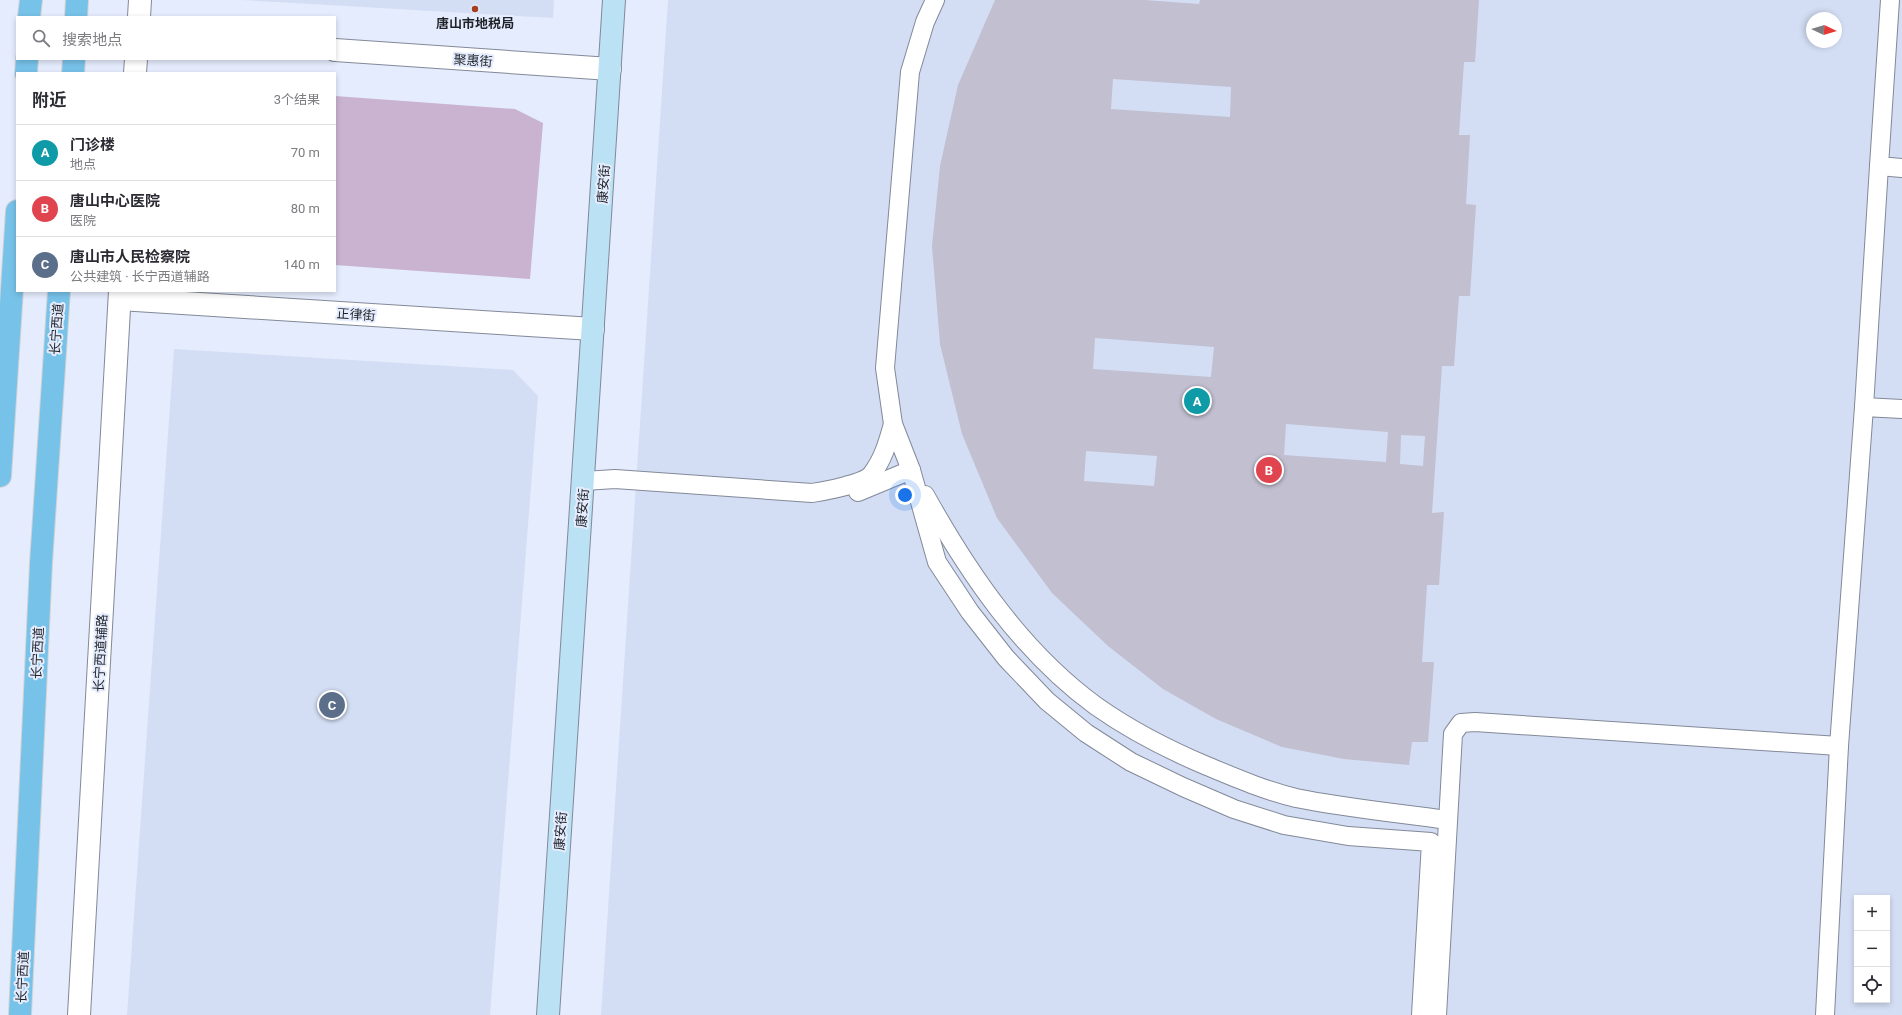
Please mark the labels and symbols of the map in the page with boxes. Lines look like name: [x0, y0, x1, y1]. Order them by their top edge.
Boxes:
marker: 唐山市地税局: [470, 4, 480, 14]
north arrow: [1806, 12, 1842, 48]
place label: 唐山市地税局: [436, 16, 514, 31]
street label: 聚惠街: [453, 52, 493, 69]
street label: 康安街: [595, 164, 612, 204]
street label: 长宁西道: [47, 303, 66, 356]
street label: 正律街: [336, 306, 376, 323]
pin: A: [1184, 386, 1210, 416]
pin: B: [1256, 455, 1282, 485]
your location: [895, 485, 915, 505]
street label: 康安街: [574, 488, 591, 528]
street label: 长宁西道辅路: [91, 614, 110, 692]
street label: 长宁西道: [29, 627, 46, 679]
pin: C: [319, 690, 345, 720]
street label: 康安街: [552, 811, 569, 851]
street label: 长宁西道: [14, 951, 31, 1003]

